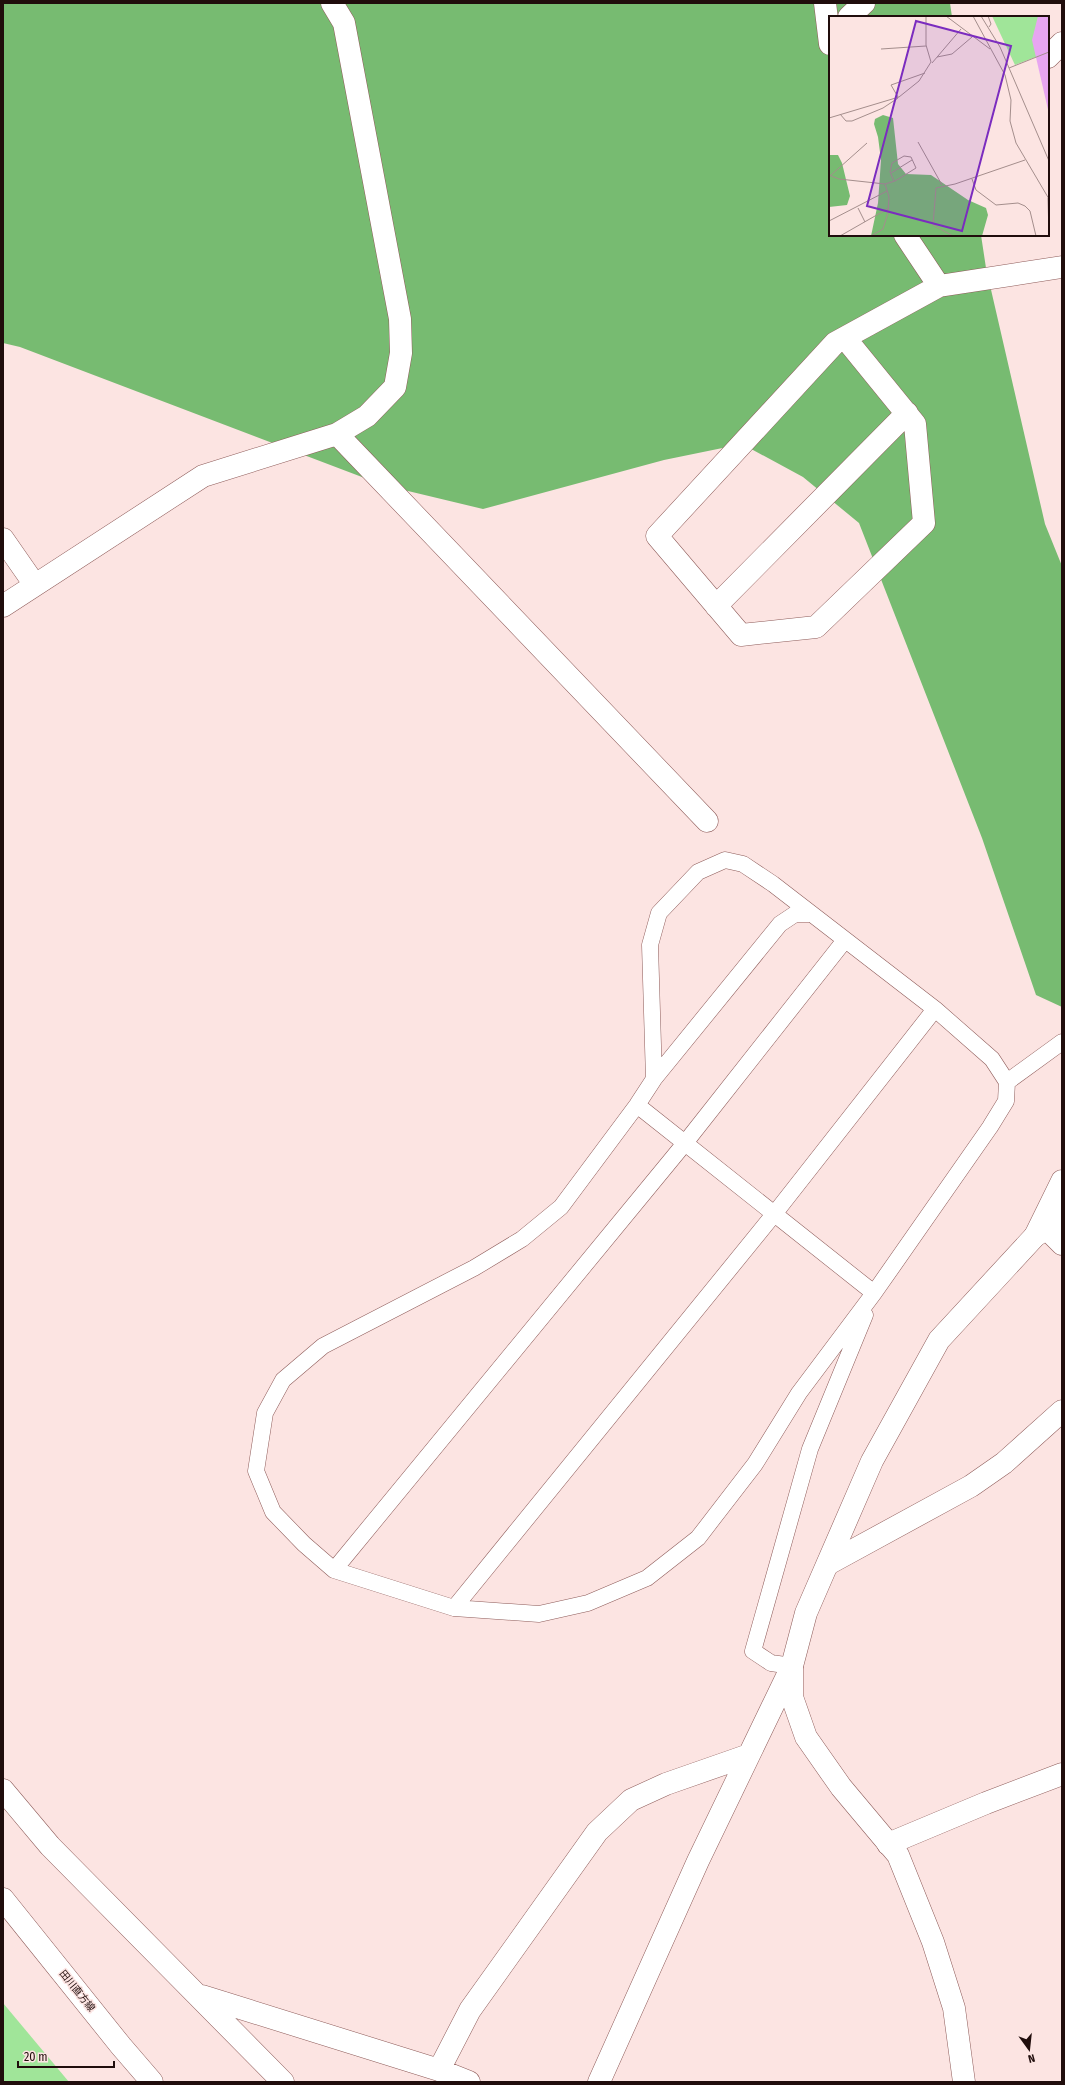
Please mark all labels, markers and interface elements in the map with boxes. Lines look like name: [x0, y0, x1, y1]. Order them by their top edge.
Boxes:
inset map: [829, 16, 1049, 236]
street label: 田川直方線: [57, 1968, 97, 2014]
north arrow: [1009, 2029, 1049, 2069]
scale bar: [18, 2043, 114, 2069]
text: 20 m: [24, 2050, 48, 2064]
text: N: [1027, 2051, 1036, 2065]

